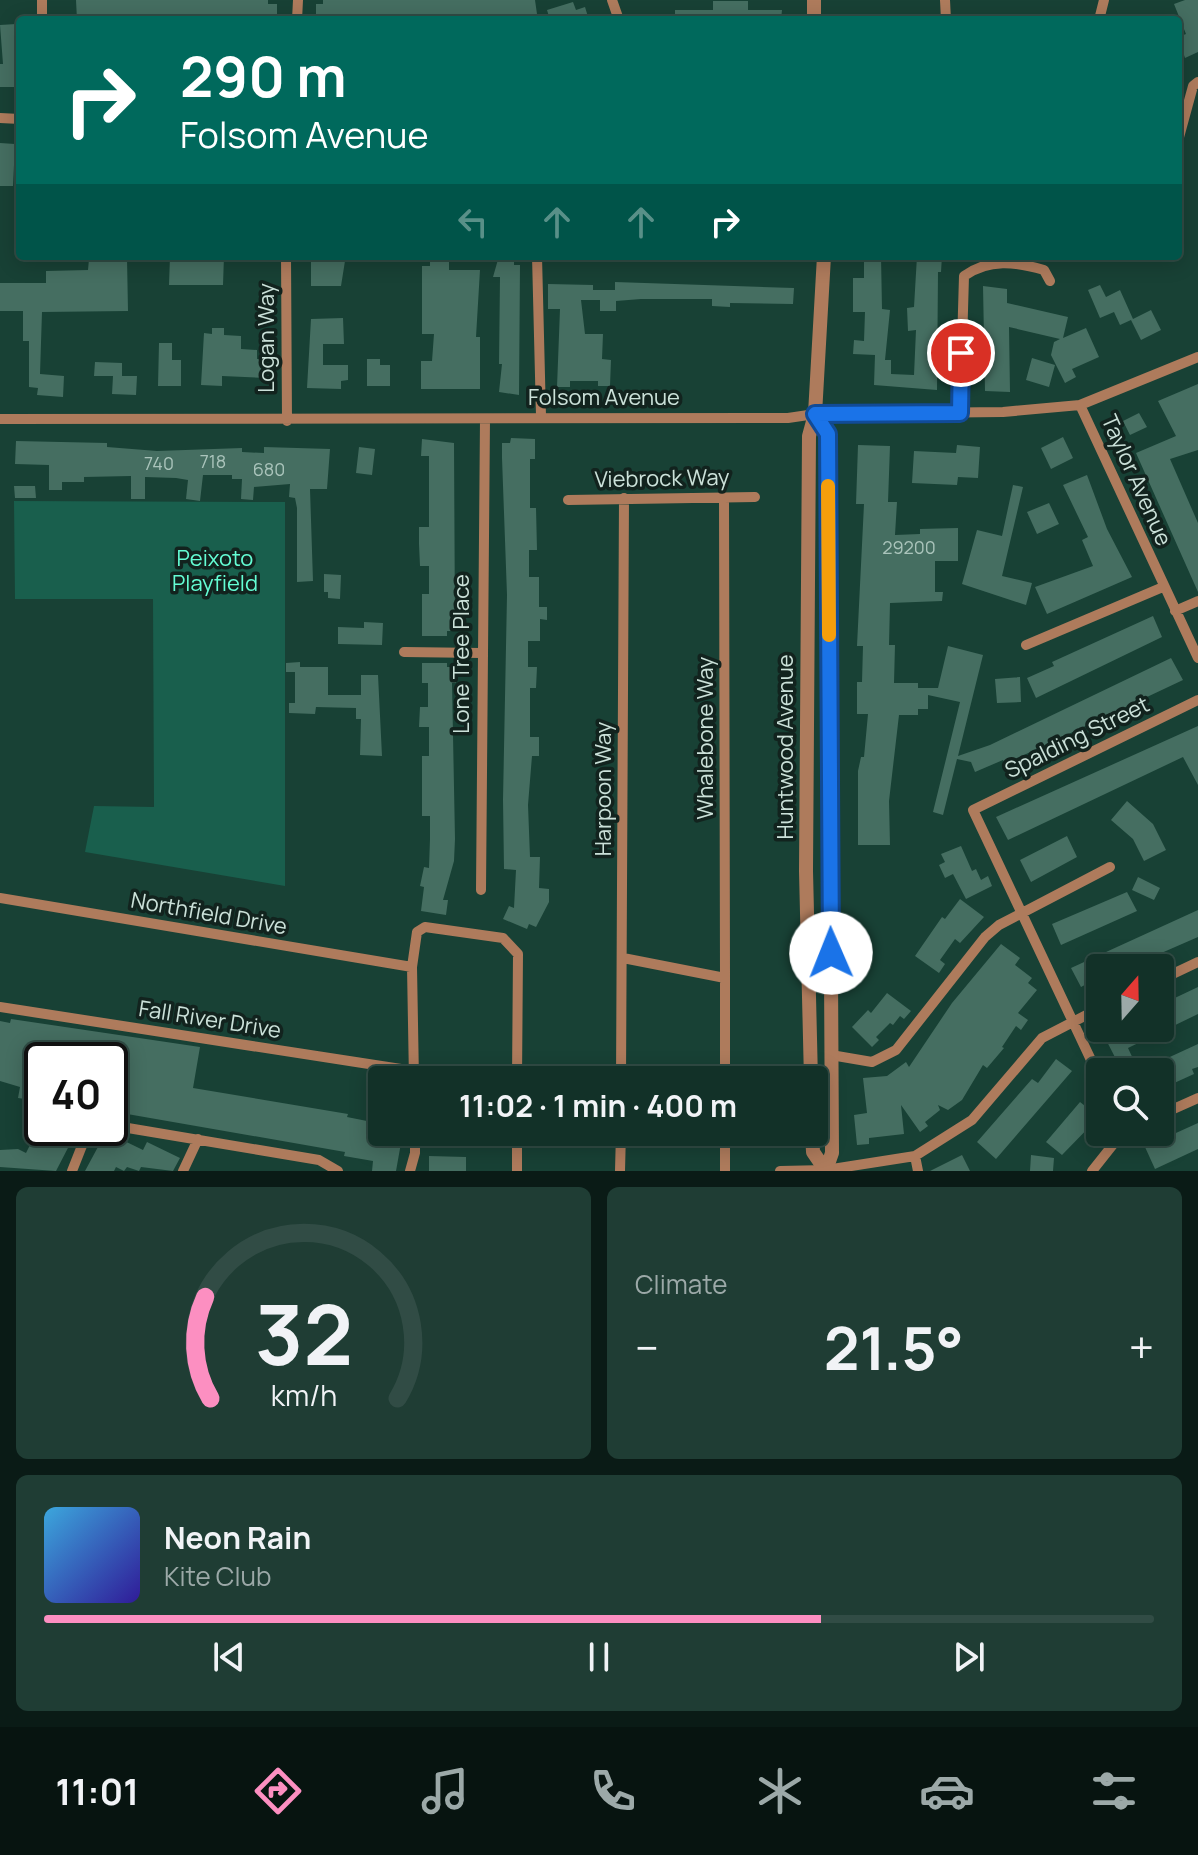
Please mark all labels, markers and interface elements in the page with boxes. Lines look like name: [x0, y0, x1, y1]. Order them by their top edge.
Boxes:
text: 290 m: [180, 37, 347, 114]
icon: right: [48, 48, 152, 152]
text: Folsom Avenue: [180, 110, 428, 159]
icon: left: [451, 200, 495, 244]
icon: ahead: [535, 200, 579, 244]
icon: ahead: [619, 200, 663, 244]
icon: right: [703, 200, 747, 244]
street label: Logan Way: [251, 283, 281, 393]
pin: [927, 319, 995, 387]
icon: arrive: [939, 331, 983, 375]
street label: Folsom Avenue: [528, 382, 680, 412]
street label: Taylor Avenue: [1095, 410, 1179, 550]
house number: 718: [200, 449, 226, 473]
house number: 740: [144, 451, 174, 475]
house number: 680: [253, 457, 285, 481]
street label: Viebrock Way: [594, 462, 730, 494]
house number: 29200: [882, 535, 936, 559]
park label: Peixoto Playfield: [172, 543, 258, 598]
street label: Lone Tree Place: [446, 574, 476, 734]
street label: Huntwood Avenue: [770, 654, 800, 840]
street label: Whalebone Way: [690, 656, 720, 819]
street label: Spalding Street: [1000, 689, 1154, 785]
street label: Harpoon Way: [588, 721, 618, 856]
street label: Northfield Drive: [129, 885, 290, 942]
position arrow: [789, 911, 873, 995]
north arrow: [1086, 954, 1174, 1042]
map controls: [1086, 954, 1174, 1146]
street label: Fall River Drive: [137, 993, 284, 1045]
speed limit sign: 40: [24, 1042, 128, 1146]
button: search: [1086, 1058, 1174, 1146]
text: 11:02 · 1 min · 400 m: [459, 1085, 737, 1126]
text: Climate: [635, 1266, 727, 1302]
text: 32: [255, 1276, 352, 1390]
text: 21.5°: [824, 1306, 964, 1388]
text: −: [635, 1317, 659, 1377]
text: +: [1129, 1317, 1154, 1377]
text: km/h: [270, 1376, 337, 1415]
text: Neon Rain: [164, 1517, 311, 1558]
text: Kite Club: [164, 1558, 271, 1594]
icon: previous: [207, 1635, 251, 1679]
icon: pause: [577, 1635, 621, 1679]
icon: next: [947, 1635, 991, 1679]
icon: directions: [250, 1763, 306, 1819]
icon: music: [417, 1763, 473, 1819]
icon: phone: [585, 1763, 641, 1819]
icon: climate: [752, 1763, 808, 1819]
icon: car: [919, 1763, 975, 1819]
icon: filters: [1086, 1763, 1142, 1819]
text: 11:01: [56, 1767, 139, 1816]

